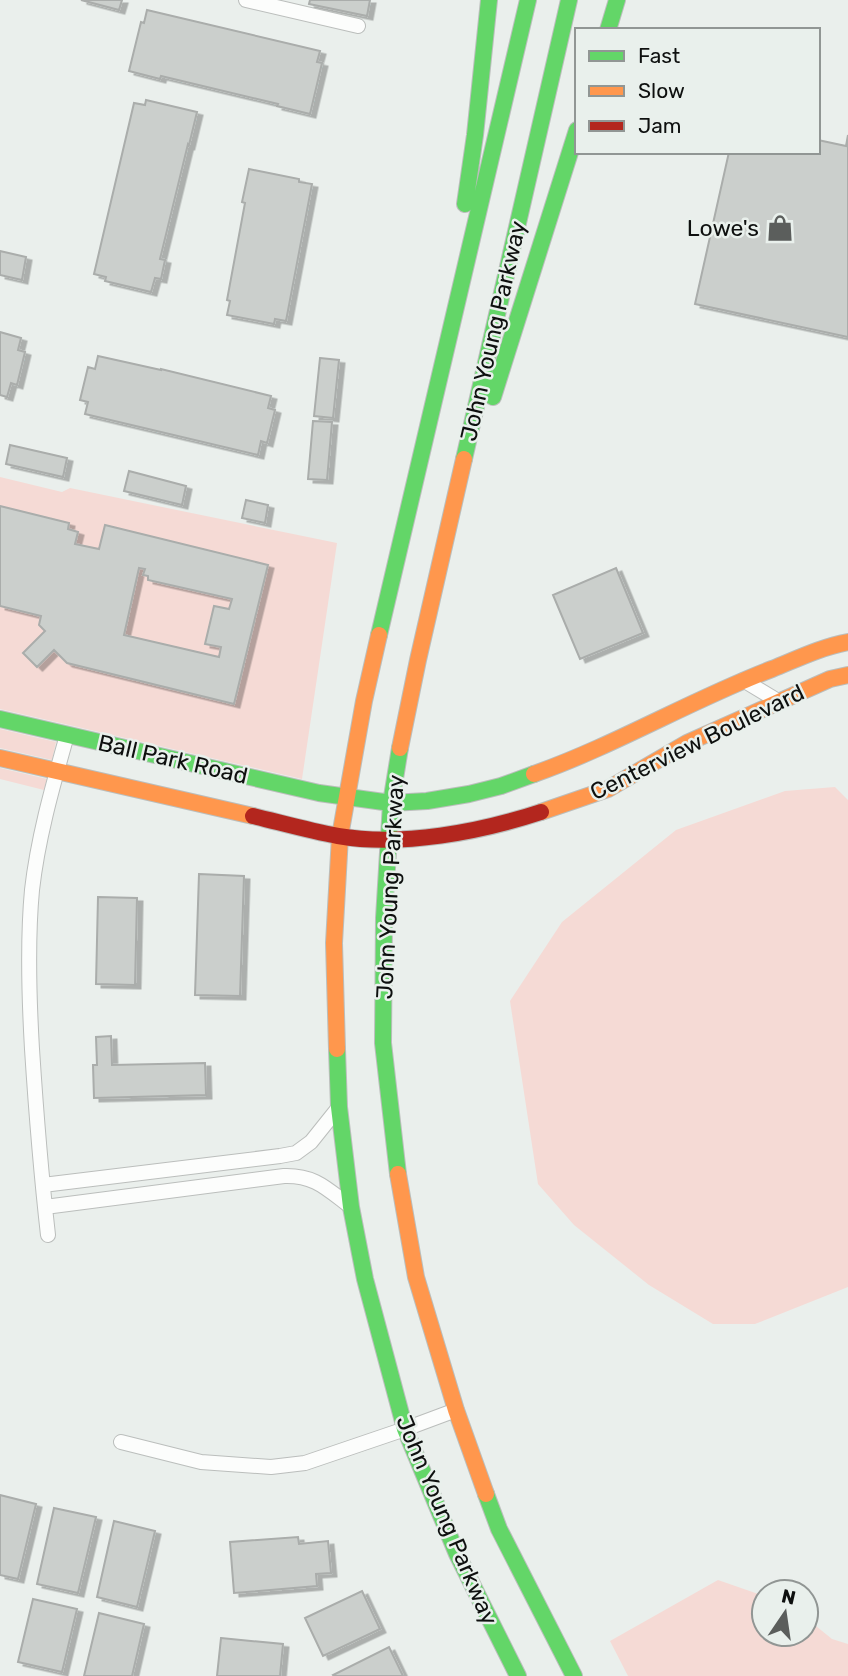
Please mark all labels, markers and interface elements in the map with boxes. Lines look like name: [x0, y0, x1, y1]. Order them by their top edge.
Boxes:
legend: [575, 28, 820, 154]
text: Fast: [638, 43, 680, 68]
text: Slow: [638, 78, 685, 103]
text: Jam: [638, 113, 682, 138]
shop icon: Lowe's: [765, 213, 795, 243]
place label: Lowe's: [687, 214, 759, 242]
street label: John Young Parkway: [454, 218, 532, 444]
street label: Centerview Boulevard: [585, 678, 809, 806]
street label: Ball Park Road: [95, 728, 251, 790]
street label: John Young Parkway: [370, 774, 410, 1000]
street label: John Young Parkway: [390, 1411, 504, 1629]
north arrow: [750, 1578, 820, 1648]
text: N: [779, 1584, 798, 1610]

